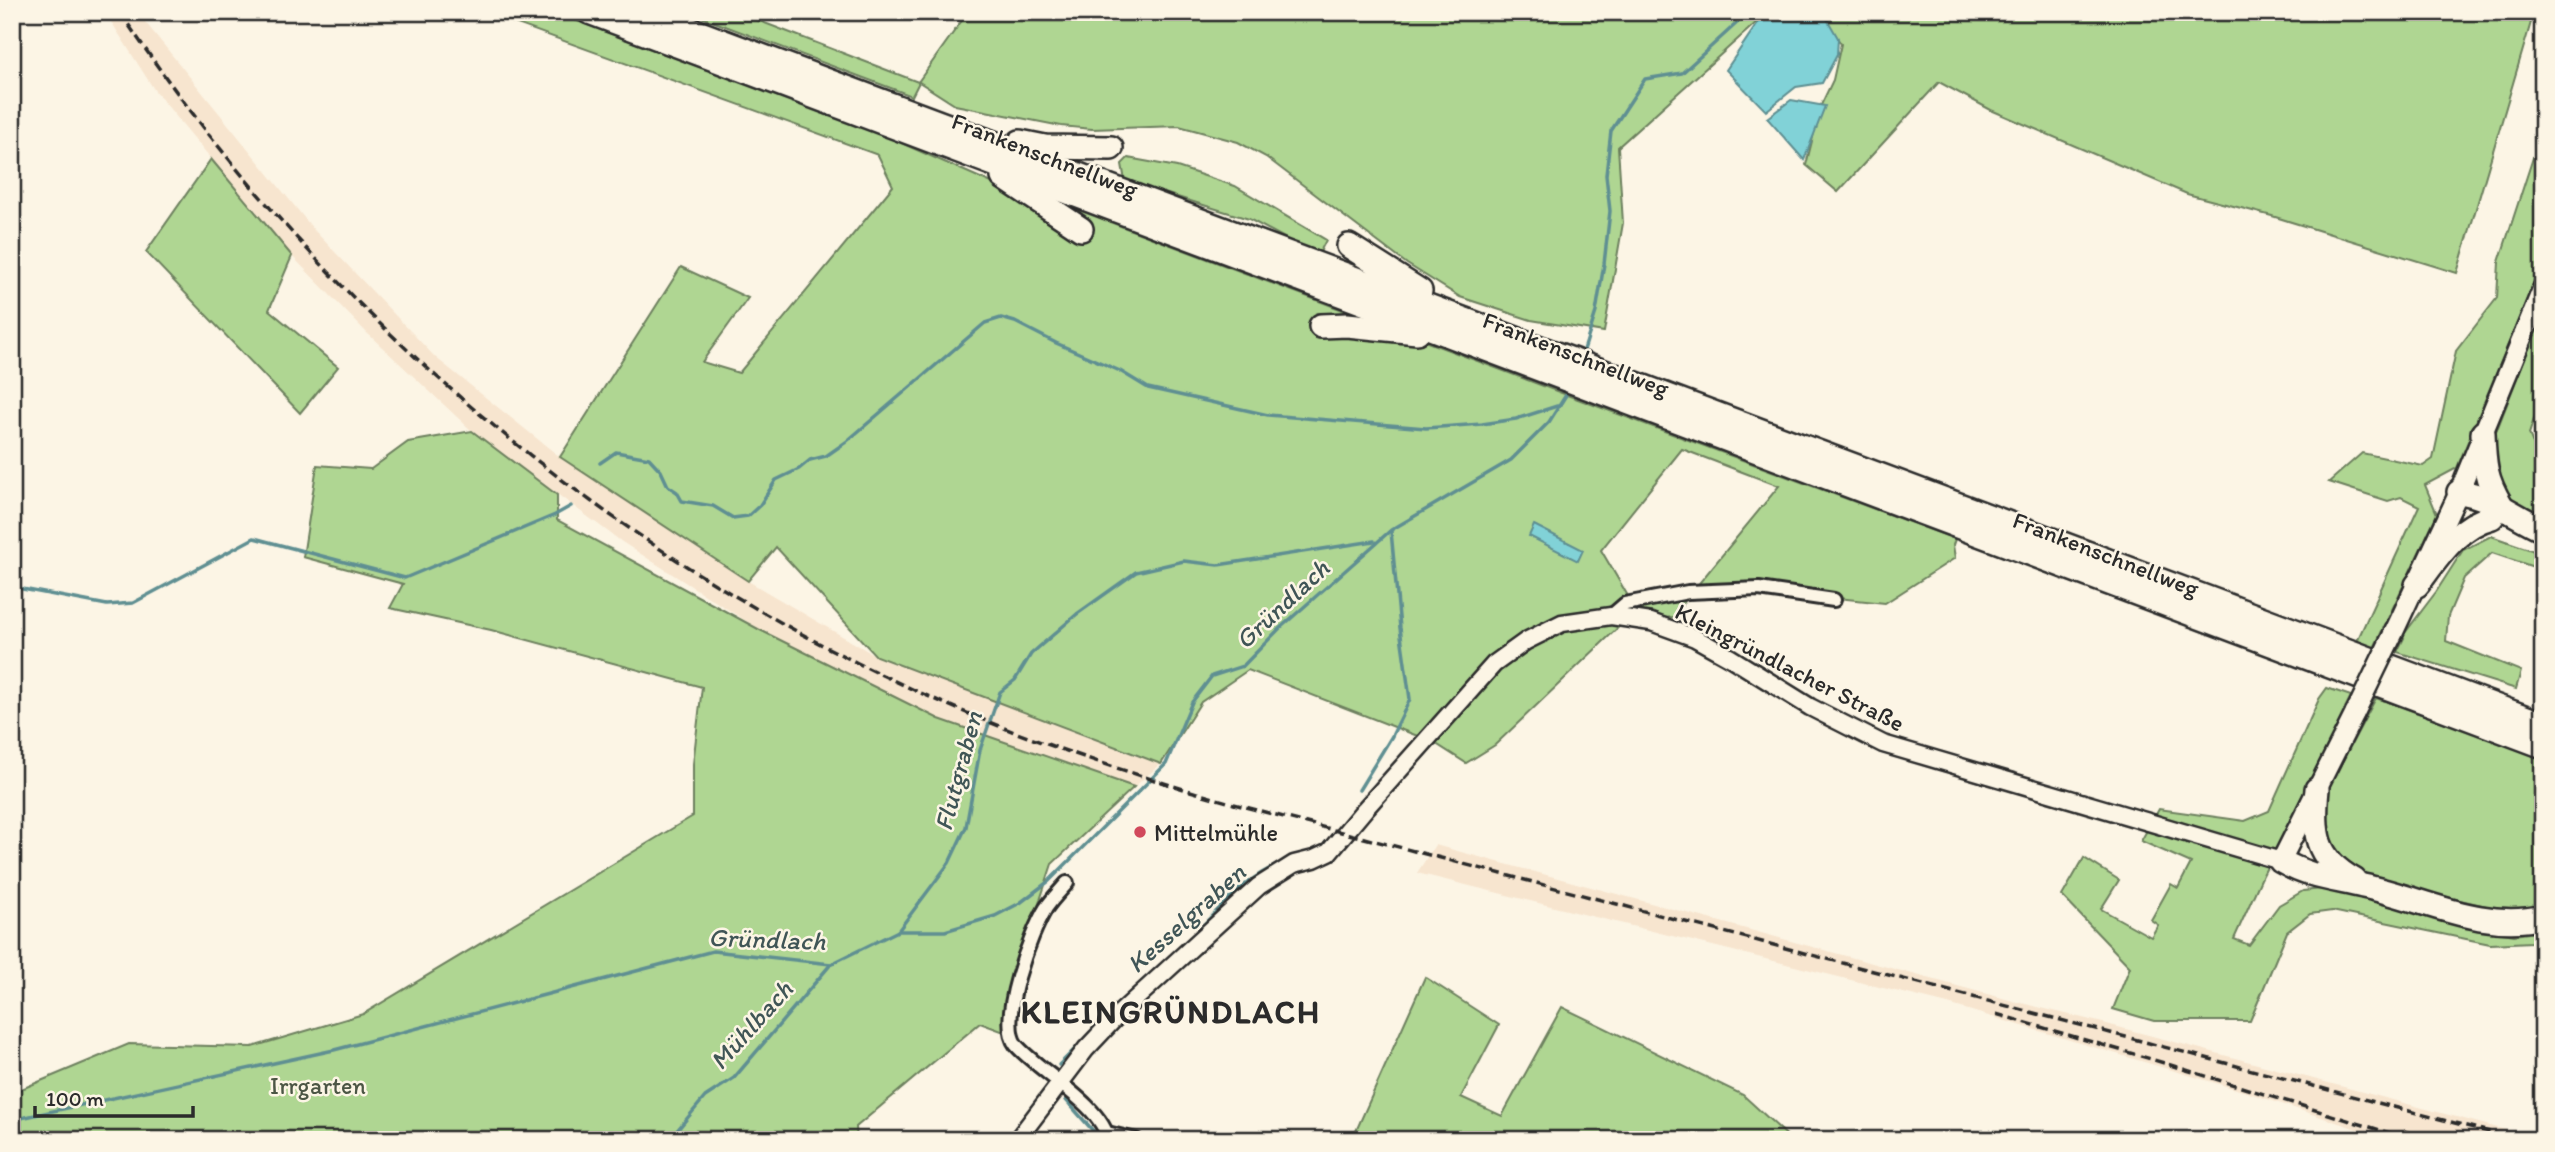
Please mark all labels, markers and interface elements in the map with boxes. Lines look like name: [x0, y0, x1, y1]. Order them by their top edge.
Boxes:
street label: Frankenschnellweg: [948, 106, 1143, 204]
street label: Frankenschnellweg: [1479, 305, 1674, 403]
street label: Frankenschnellweg: [2009, 505, 2204, 603]
water label: Gründlach: [1228, 552, 1336, 656]
street label: Kleingründlacher Straße: [1671, 597, 1909, 737]
water label: Flutgraben: [927, 708, 989, 834]
place label: Mittelmühle: [1154, 818, 1278, 847]
marker: Mittelmühle: [1132, 824, 1148, 840]
water label: Kesselgraben: [1120, 856, 1252, 980]
water label: Gründlach: [708, 921, 826, 957]
water label: Mühlbach: [703, 973, 800, 1076]
district label: KLEINGRÜNDLACH: [1021, 993, 1321, 1031]
park label: Irrgarten: [270, 1071, 366, 1100]
scale bar: [35, 1075, 192, 1119]
text: 100 m: [46, 1086, 104, 1111]

